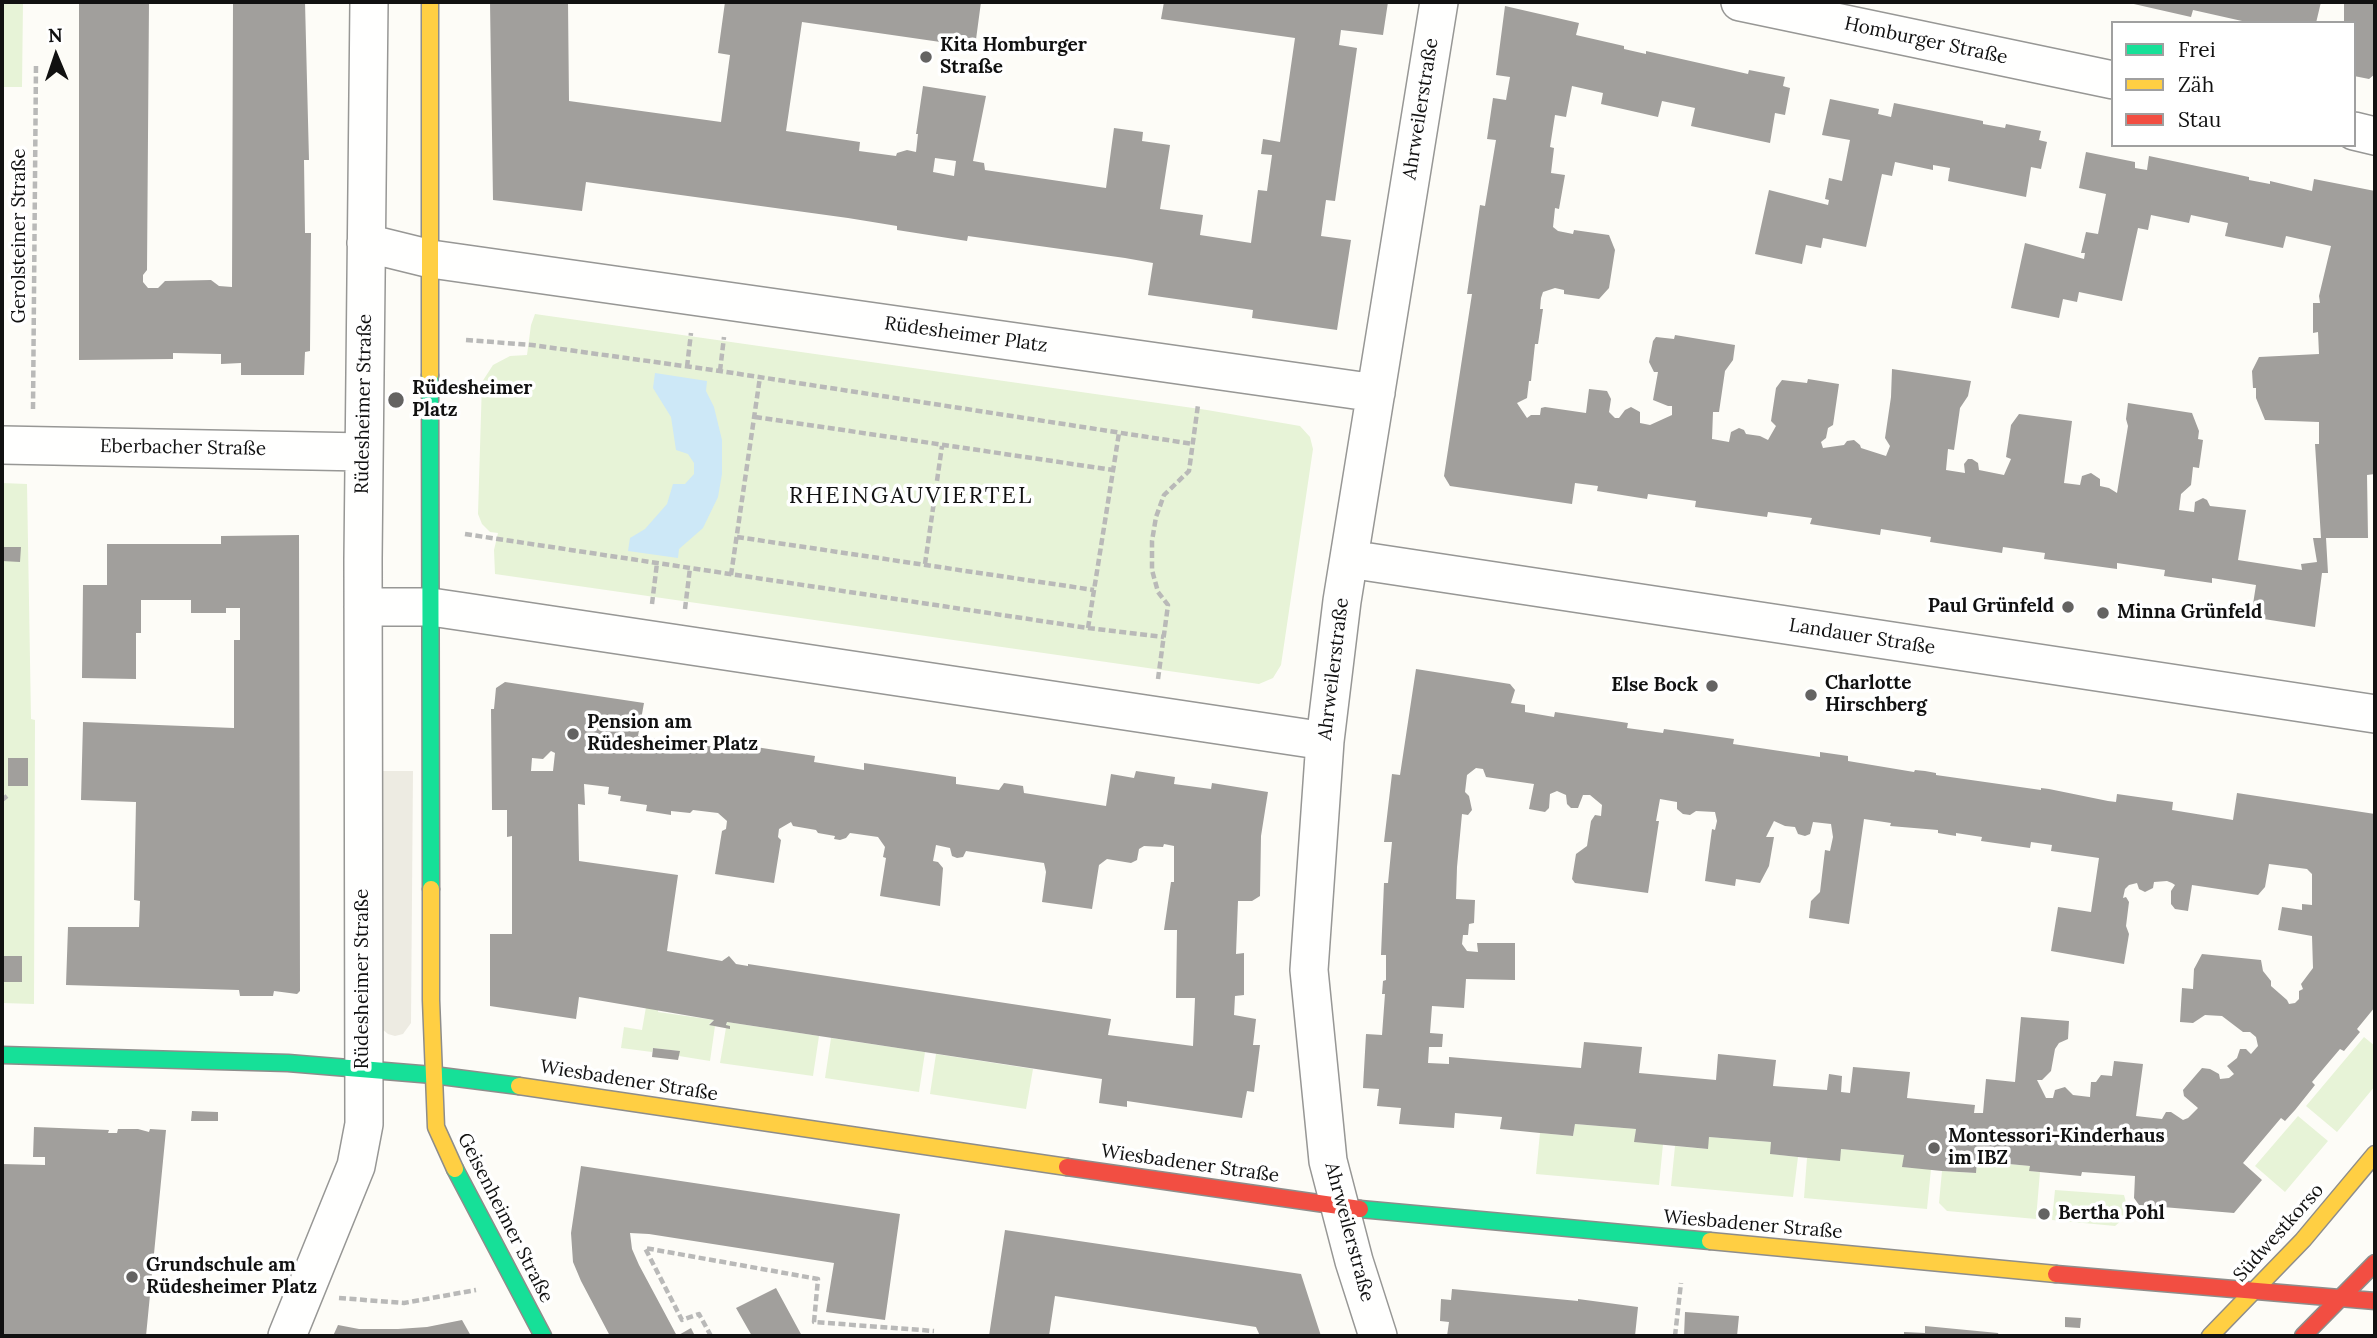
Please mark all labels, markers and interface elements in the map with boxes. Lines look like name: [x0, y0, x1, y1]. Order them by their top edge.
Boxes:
street label: Homburger Straße: [1842, 13, 2010, 69]
north arrow: [21, 21, 91, 91]
legend: [2111, 21, 2356, 147]
text: N: [48, 23, 63, 47]
place label: Kita Homburger Straße: [940, 35, 1087, 79]
street label: Ahrweilerstraße: [1399, 36, 1443, 182]
text: Frei: [2178, 36, 2216, 63]
marker: Kita Homburger Straße: [918, 49, 934, 65]
text: Zäh: [2178, 71, 2214, 98]
text: Stau: [2178, 106, 2221, 133]
street label: Gerolsteiner Straße: [9, 148, 31, 324]
street label: Rüdesheimer Platz: [883, 312, 1049, 358]
street label: Rüdesheimer Straße: [351, 314, 377, 494]
place label: Rüdesheimer Platz: [412, 378, 532, 422]
marker: Rüdesheimer Platz: [386, 390, 406, 410]
street label: Eberbacher Straße: [100, 435, 266, 461]
district label: RHEINGAUVIERTEL: [791, 482, 1031, 510]
place label: Paul Grünfeld: [1928, 596, 2054, 618]
street label: Ahrweilerstraße: [1314, 597, 1354, 741]
marker: Paul Grünfeld: [2060, 599, 2076, 615]
place label: Minna Grünfeld: [2117, 602, 2262, 624]
marker: Minna Grünfeld: [2095, 605, 2111, 621]
street label: Landauer Straße: [1787, 614, 1937, 660]
place label: Charlotte Hirschberg: [1825, 673, 1927, 717]
place label: Else Bock: [1611, 675, 1698, 697]
marker: Else Bock: [1704, 678, 1720, 694]
marker: Charlotte Hirschberg: [1803, 687, 1819, 703]
place label: Pension am Rüdesheimer Platz: [587, 712, 758, 756]
marker: Pension am Rüdesheimer Platz: [565, 726, 581, 742]
street label: Rüdesheimer Straße: [352, 889, 374, 1069]
street label: Wiesbadener Straße: [538, 1056, 720, 1106]
place label: Montessori-Kinderhaus im IBZ: [1948, 1126, 2165, 1170]
street label: Geisenheimer Straße: [452, 1129, 558, 1307]
street label: Wiesbadener Straße: [1099, 1140, 1281, 1188]
marker: Montessori-Kinderhaus im IBZ: [1926, 1140, 1942, 1156]
street label: Ahrweilerstraße: [1319, 1160, 1379, 1304]
street label: Südwestkorso: [2229, 1179, 2329, 1287]
place label: Bertha Pohl: [2058, 1203, 2165, 1225]
street label: Wiesbadener Straße: [1662, 1206, 1844, 1244]
marker: Bertha Pohl: [2036, 1206, 2052, 1222]
place label: Grundschule am Rüdesheimer Platz: [146, 1255, 317, 1299]
marker: Grundschule am Rüdesheimer Platz: [124, 1269, 140, 1285]

